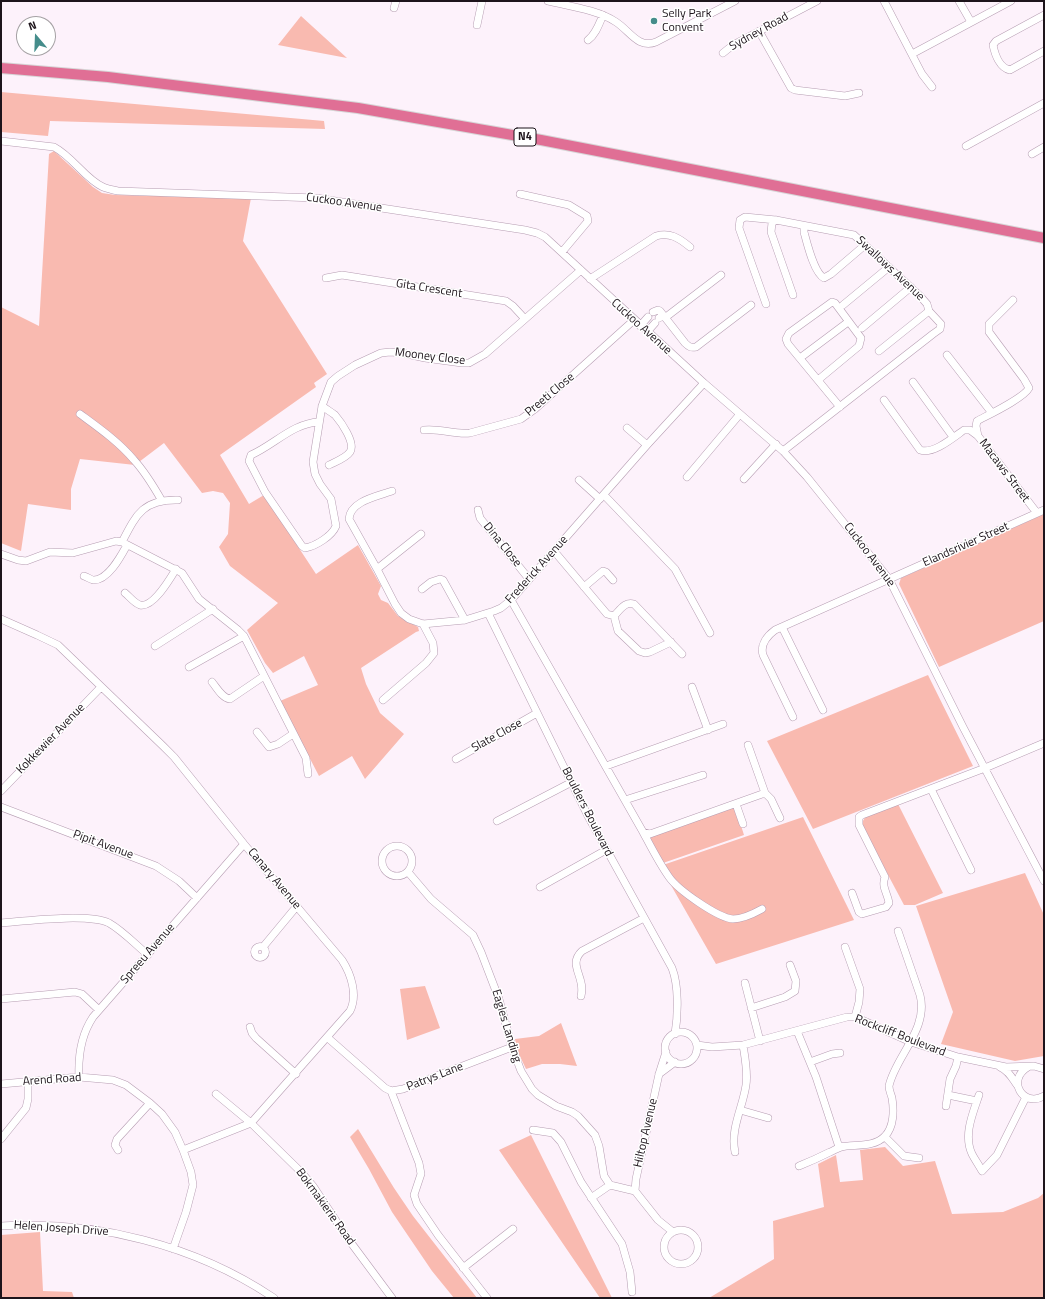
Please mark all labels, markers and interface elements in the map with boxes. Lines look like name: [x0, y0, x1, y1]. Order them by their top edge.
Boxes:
place label: Selly Park Convent: [662, 7, 712, 35]
street label: Sydney Road: [727, 10, 791, 54]
north arrow: [16, 16, 56, 56]
marker: Selly Park Convent: [649, 16, 659, 26]
text: N: [26, 17, 39, 34]
road number: N4: [514, 128, 536, 146]
street label: Cuckoo Avenue: [305, 191, 383, 215]
street label: Swallows Avenue: [853, 234, 927, 304]
street label: Gita Crescent: [395, 277, 463, 301]
street label: Cuckoo Avenue: [608, 296, 674, 358]
street label: Mooney Close: [394, 346, 466, 368]
street label: Preeti Close: [522, 370, 578, 420]
street label: Macaws Street: [976, 436, 1032, 506]
street label: Dina Close: [480, 520, 524, 570]
street label: Cuckoo Avenue: [840, 520, 898, 590]
street label: Elandsrivier Street: [921, 520, 1011, 570]
street label: Frederick Avenue: [503, 533, 571, 607]
street label: Kokkewier Avenue: [14, 701, 88, 777]
street label: Slate Close: [469, 716, 525, 756]
street label: Boulders Boulevard: [558, 765, 616, 859]
street label: Pipit Avenue: [71, 827, 135, 863]
street label: Canary Avenue: [244, 846, 304, 912]
street label: Spreeu Avenue: [118, 921, 178, 987]
street label: Eagles Landing: [488, 988, 524, 1064]
street label: Rockcliff Boulevard: [852, 1012, 948, 1060]
street label: Patrys Lane: [405, 1060, 465, 1094]
street label: Arend Road: [22, 1071, 82, 1089]
street label: Hiltop Avenue: [631, 1097, 661, 1169]
street label: Bokmakierie Road: [292, 1166, 358, 1248]
street label: Helen Joseph Drive: [13, 1219, 109, 1239]

